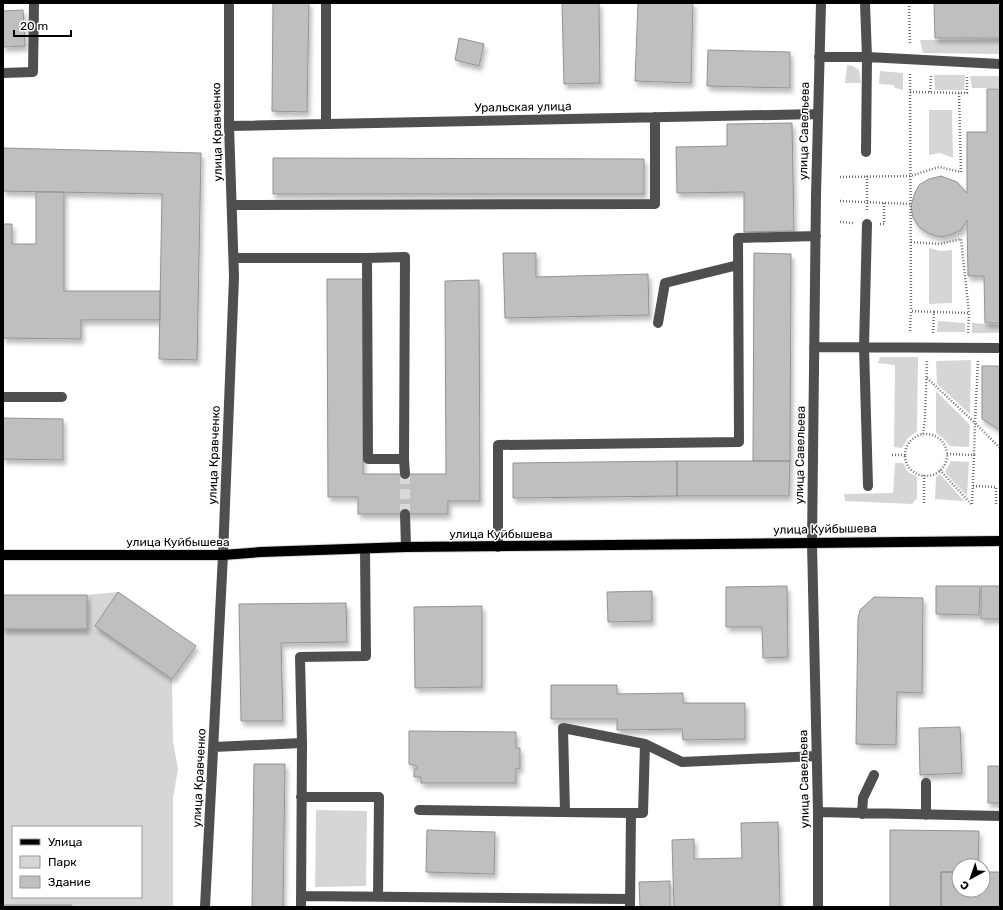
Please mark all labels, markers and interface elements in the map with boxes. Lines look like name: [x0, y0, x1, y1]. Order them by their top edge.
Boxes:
scale bar: [14, 12, 71, 38]
text: 20 m: [20, 19, 48, 33]
street label: улица Кравченко: [209, 82, 225, 182]
street label: улица Савельева: [796, 82, 812, 180]
street label: Уральская улица: [474, 99, 572, 115]
street label: улица Кравченко: [205, 405, 223, 505]
street label: улица Савельева: [792, 406, 808, 504]
street label: улица Куйбышева: [773, 521, 877, 537]
street label: улица Куйбышева: [449, 527, 553, 541]
street label: улица Куйбышева: [126, 535, 230, 549]
street label: улица Кравченко: [189, 728, 209, 828]
street label: улица Савельева: [796, 730, 812, 828]
legend: [12, 826, 142, 898]
text: Улица: [48, 835, 82, 849]
text: Парк: [48, 855, 77, 869]
north arrow: [951, 858, 991, 898]
text: Здание: [48, 875, 91, 889]
text: С: [958, 878, 972, 893]

